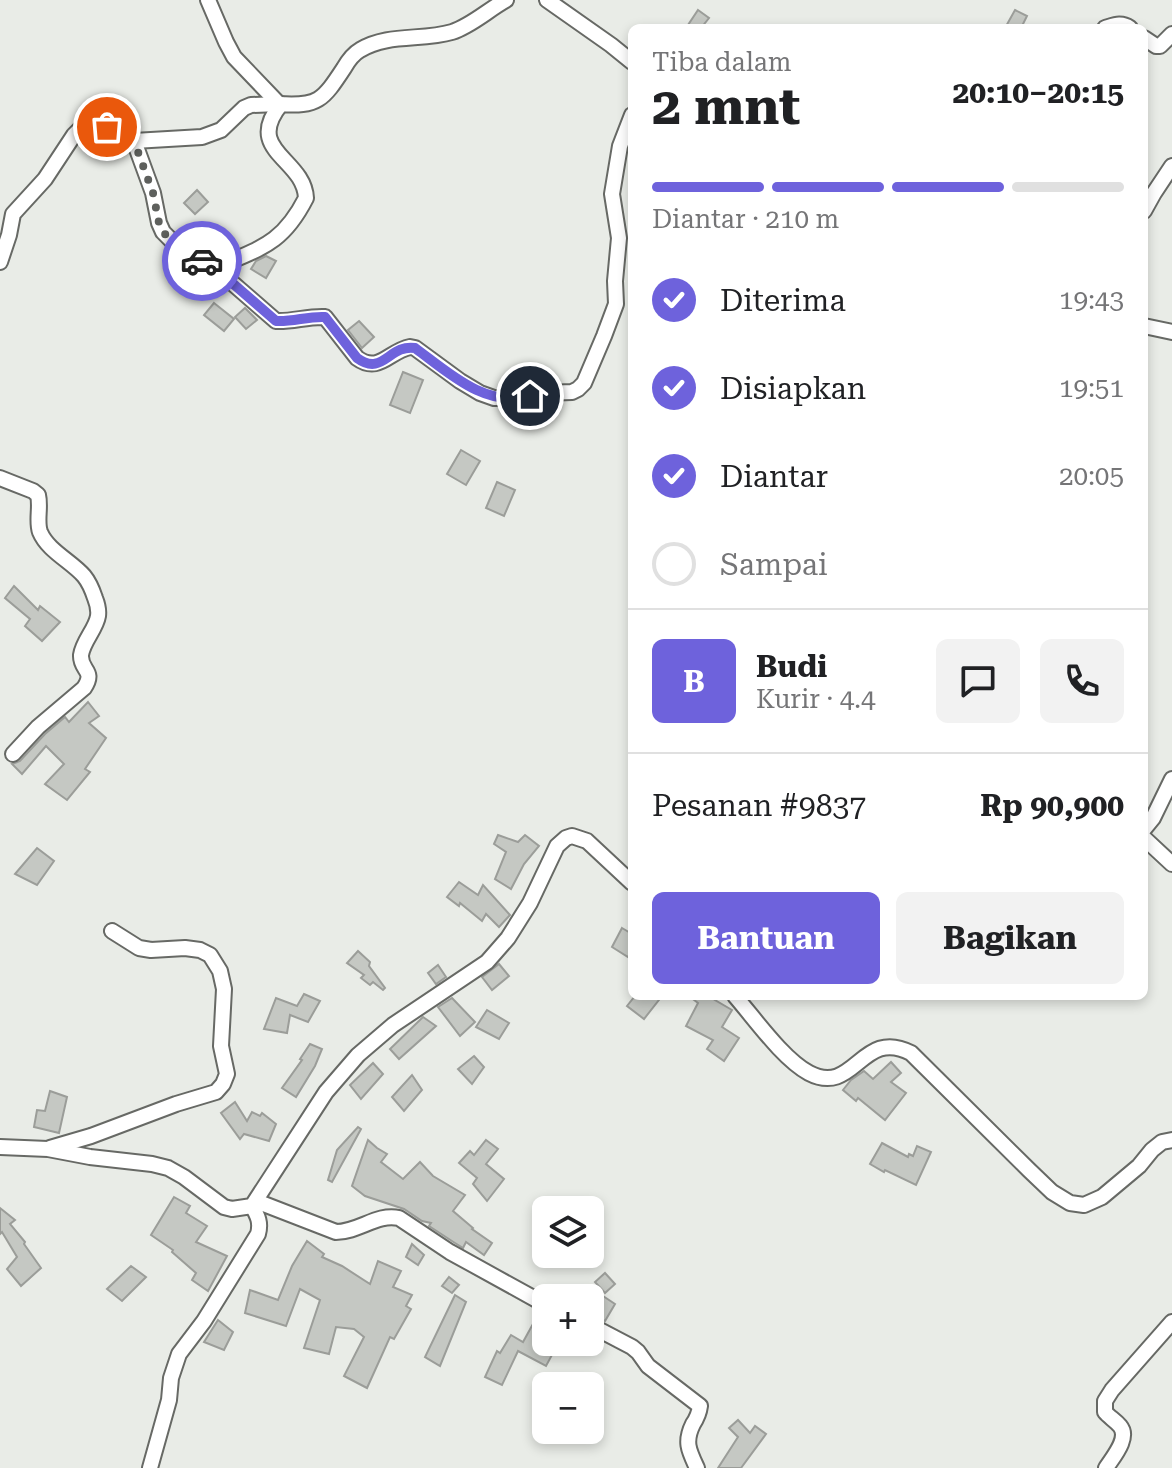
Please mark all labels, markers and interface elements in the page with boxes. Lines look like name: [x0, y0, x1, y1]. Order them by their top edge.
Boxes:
text: Tiba dalam: [652, 47, 791, 77]
text: 20:10–20:15: [952, 75, 1124, 110]
text: 2 mnt: [652, 76, 800, 137]
pin: [73, 93, 141, 161]
icon: bag: [85, 105, 129, 149]
text: Diantar · 210 m: [652, 204, 839, 234]
courier: [162, 221, 242, 301]
icon: car: [180, 239, 224, 283]
icon: check: [652, 278, 696, 322]
text: Diterima: [720, 283, 846, 318]
text: 19:43: [1059, 285, 1124, 315]
pin: [496, 362, 564, 430]
icon: check: [652, 366, 696, 410]
text: Disiapkan: [720, 371, 866, 406]
text: 19:51: [1059, 373, 1124, 403]
icon: home: [508, 374, 552, 418]
icon: check: [652, 454, 696, 498]
text: Diantar: [720, 459, 828, 494]
text: 20:05: [1059, 461, 1124, 491]
text: Sampai: [720, 547, 828, 582]
button: chat: [936, 639, 1020, 723]
button: phone: [1040, 639, 1124, 723]
text: Budi: [756, 649, 827, 684]
text: B: [683, 664, 705, 699]
text: Kurir · 4.4: [756, 684, 876, 714]
text: Pesanan #9837: [652, 788, 866, 823]
text: Rp 90,900: [980, 788, 1124, 823]
button: Bantuan: [652, 892, 880, 984]
button: Bagikan: [896, 892, 1124, 984]
map controls: [532, 1196, 604, 1444]
button: layers: [532, 1196, 604, 1268]
button: +: [532, 1284, 604, 1356]
button: −: [532, 1372, 604, 1444]

